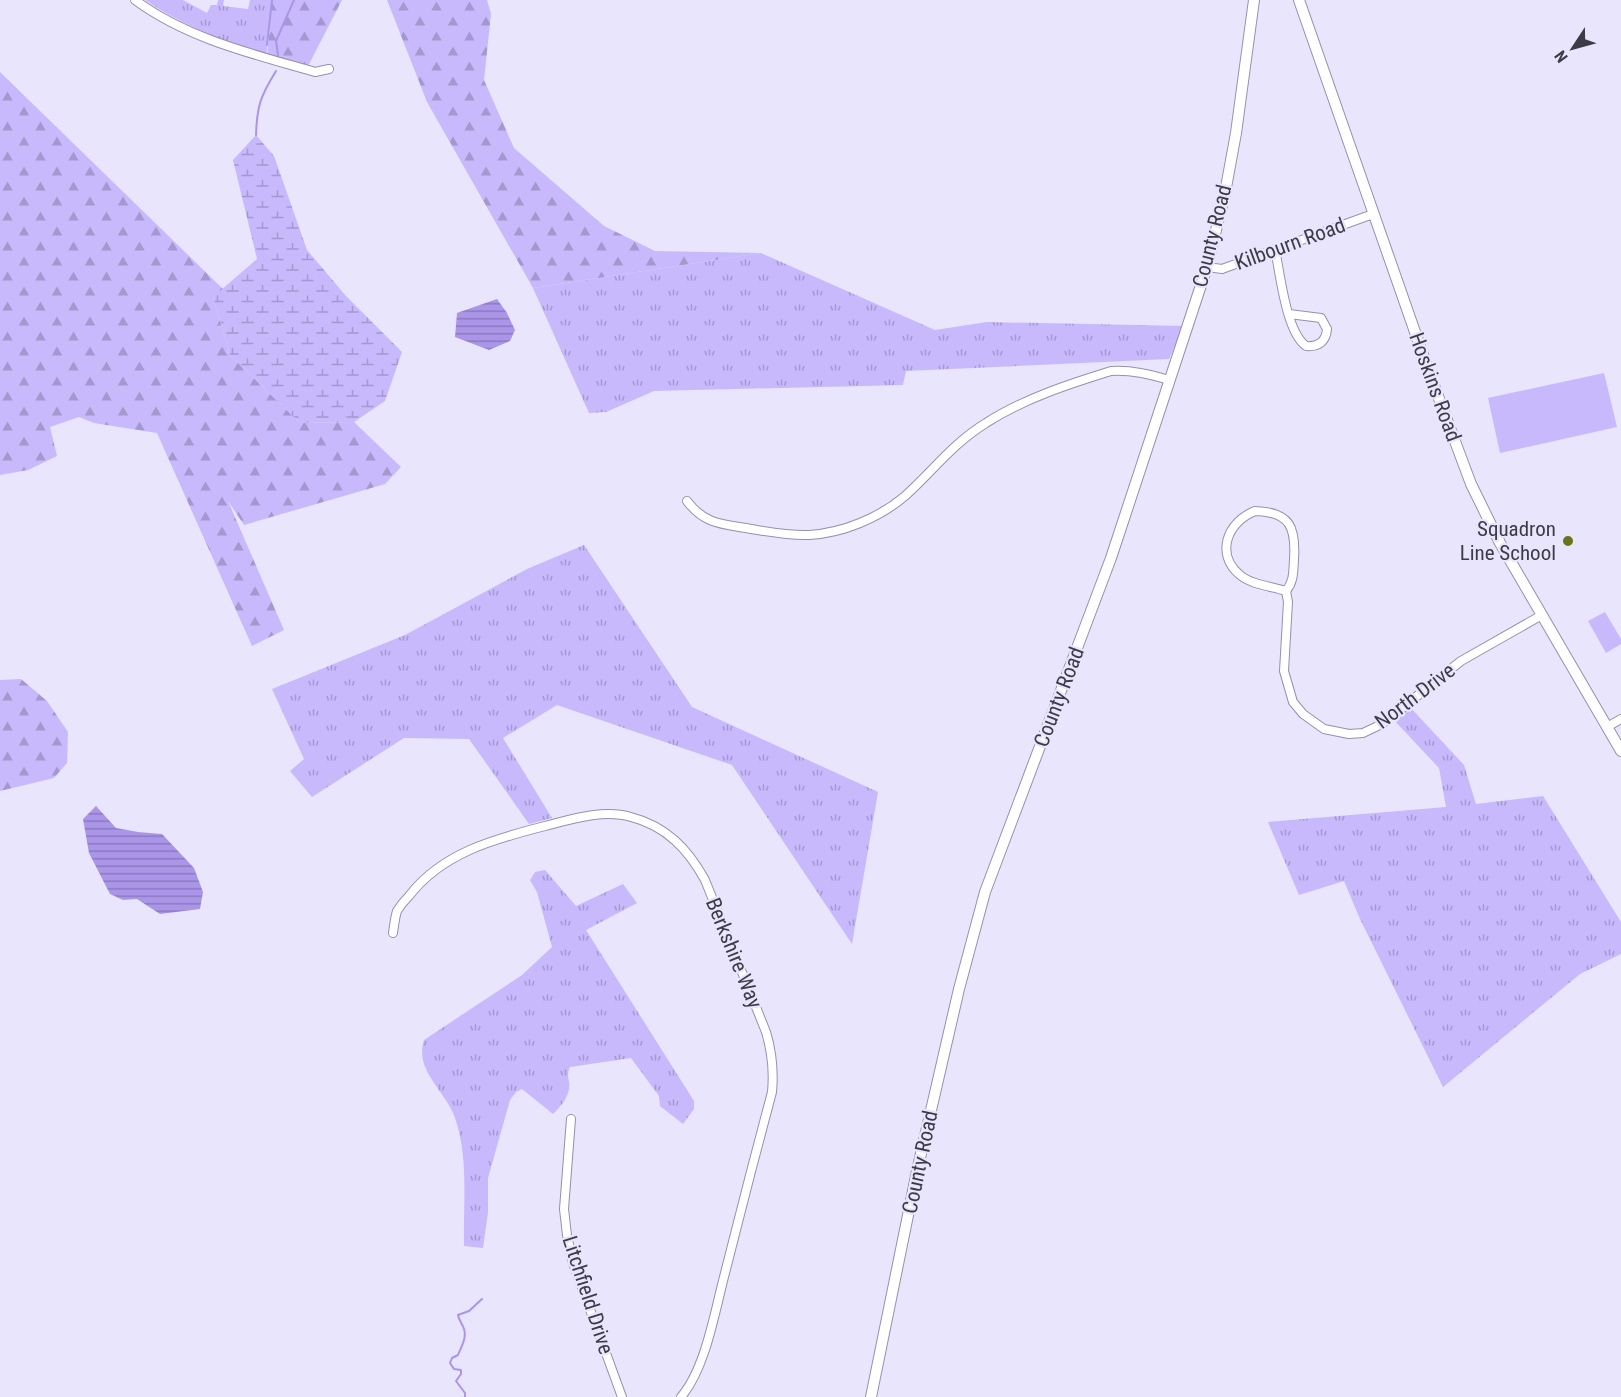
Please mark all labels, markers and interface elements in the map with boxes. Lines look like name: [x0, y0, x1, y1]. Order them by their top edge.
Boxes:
north arrow: [1543, 18, 1603, 78]
text: N: [1551, 47, 1572, 66]
street label: County Road: [1188, 182, 1236, 290]
street label: Kilbourn Road: [1232, 213, 1348, 275]
street label: Hoskins Road: [1404, 329, 1466, 445]
place label: Squadron Line School: [1460, 517, 1556, 565]
marker: Squadron Line School: [1561, 534, 1575, 548]
street label: County Road: [1029, 644, 1089, 750]
street label: North Drive: [1370, 658, 1460, 734]
street label: Berkshire Way: [701, 894, 767, 1012]
street label: County Road: [897, 1108, 943, 1216]
street label: Litchfield Drive: [558, 1233, 618, 1357]

